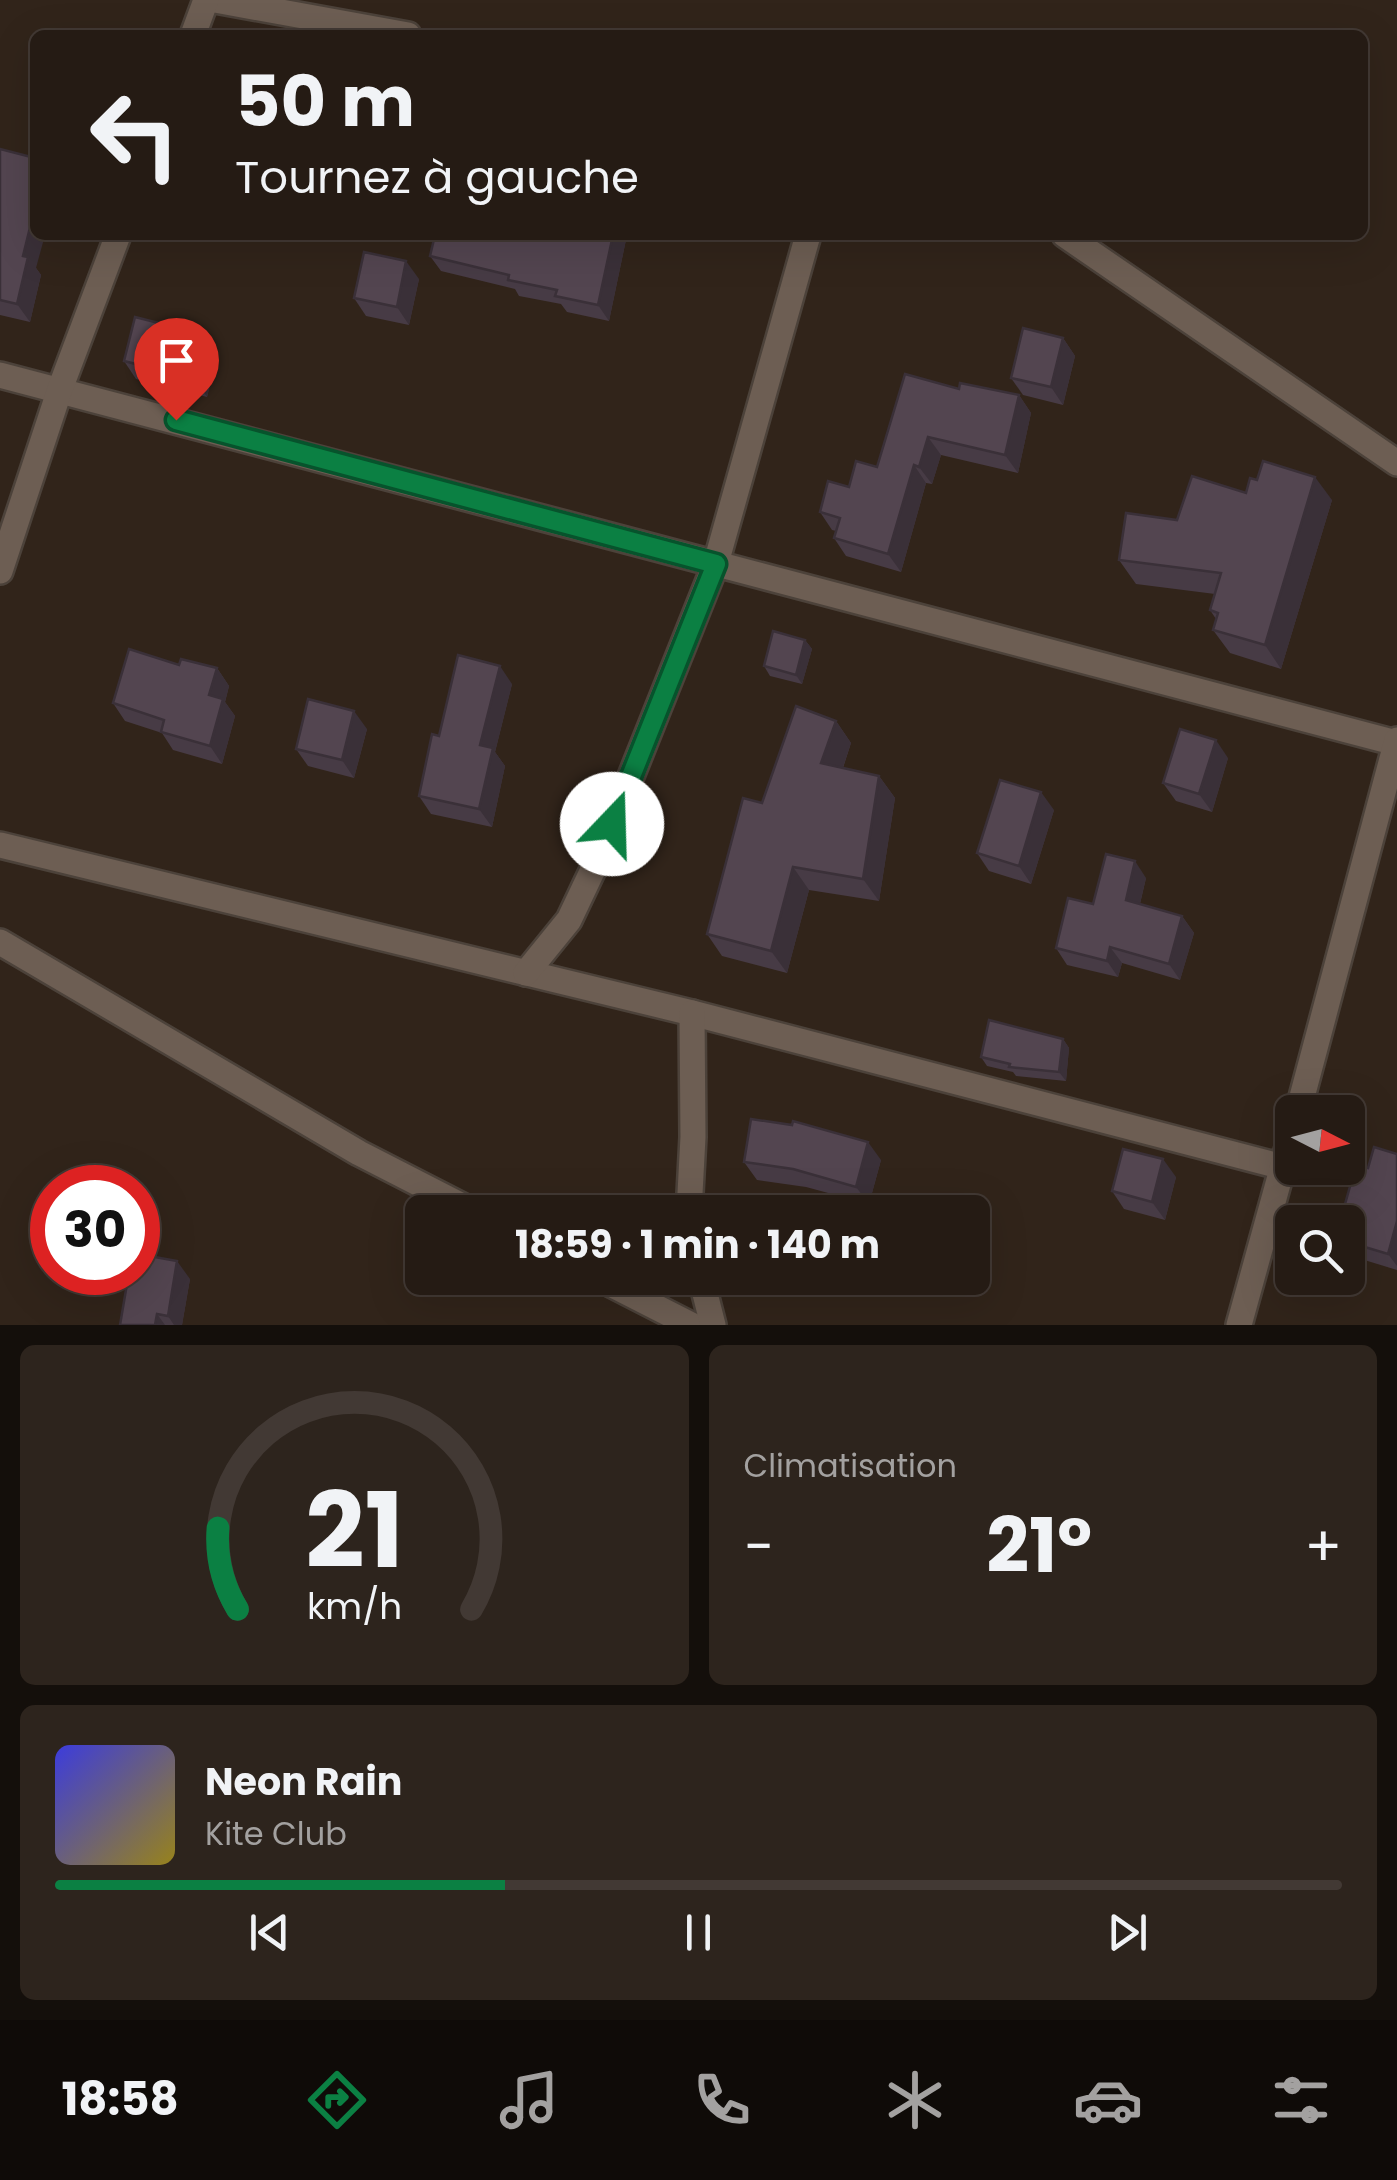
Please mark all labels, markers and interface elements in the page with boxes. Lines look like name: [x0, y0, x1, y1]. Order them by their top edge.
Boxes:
text: 50 m: [235, 52, 415, 151]
icon: left: [70, 70, 200, 200]
text: Tournez à gauche: [235, 146, 639, 209]
pin: [134, 318, 219, 421]
icon: arrive: [149, 333, 204, 388]
position arrow: [560, 772, 664, 876]
north arrow: [1275, 1095, 1365, 1185]
map controls: [1275, 1095, 1365, 1295]
speed limit sign: 30: [30, 1165, 160, 1295]
button: search: [1275, 1205, 1365, 1295]
text: 18:59 · 1 min · 140 m: [515, 1218, 880, 1271]
text: Climatisation: [744, 1443, 957, 1488]
text: 21: [305, 1458, 404, 1603]
text: 21°: [986, 1493, 1092, 1598]
text: −: [744, 1508, 774, 1585]
text: +: [1304, 1508, 1342, 1585]
text: km/h: [307, 1581, 402, 1632]
text: Neon Rain: [205, 1755, 402, 1808]
text: Kite Club: [205, 1811, 347, 1856]
icon: previous: [242, 1905, 297, 1960]
icon: pause: [671, 1905, 726, 1960]
icon: next: [1100, 1905, 1155, 1960]
icon: directions: [302, 2065, 372, 2135]
icon: music: [494, 2065, 564, 2135]
icon: phone: [687, 2065, 757, 2135]
icon: climate: [880, 2065, 950, 2135]
icon: car: [1073, 2065, 1143, 2135]
icon: filters: [1266, 2065, 1336, 2135]
text: 18:58: [61, 2068, 179, 2131]

